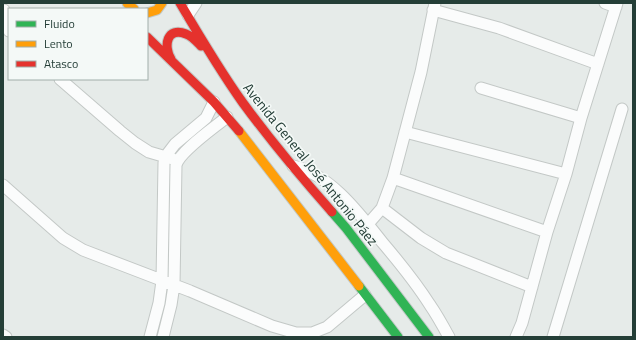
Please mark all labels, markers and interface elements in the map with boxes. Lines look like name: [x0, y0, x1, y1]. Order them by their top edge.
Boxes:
legend: [8, 8, 148, 80]
text: Fluido: [44, 14, 75, 33]
text: Lento: [44, 34, 73, 53]
text: Atasco: [44, 54, 78, 73]
street label: Avenida General José Antonio Páez: [239, 78, 383, 250]

